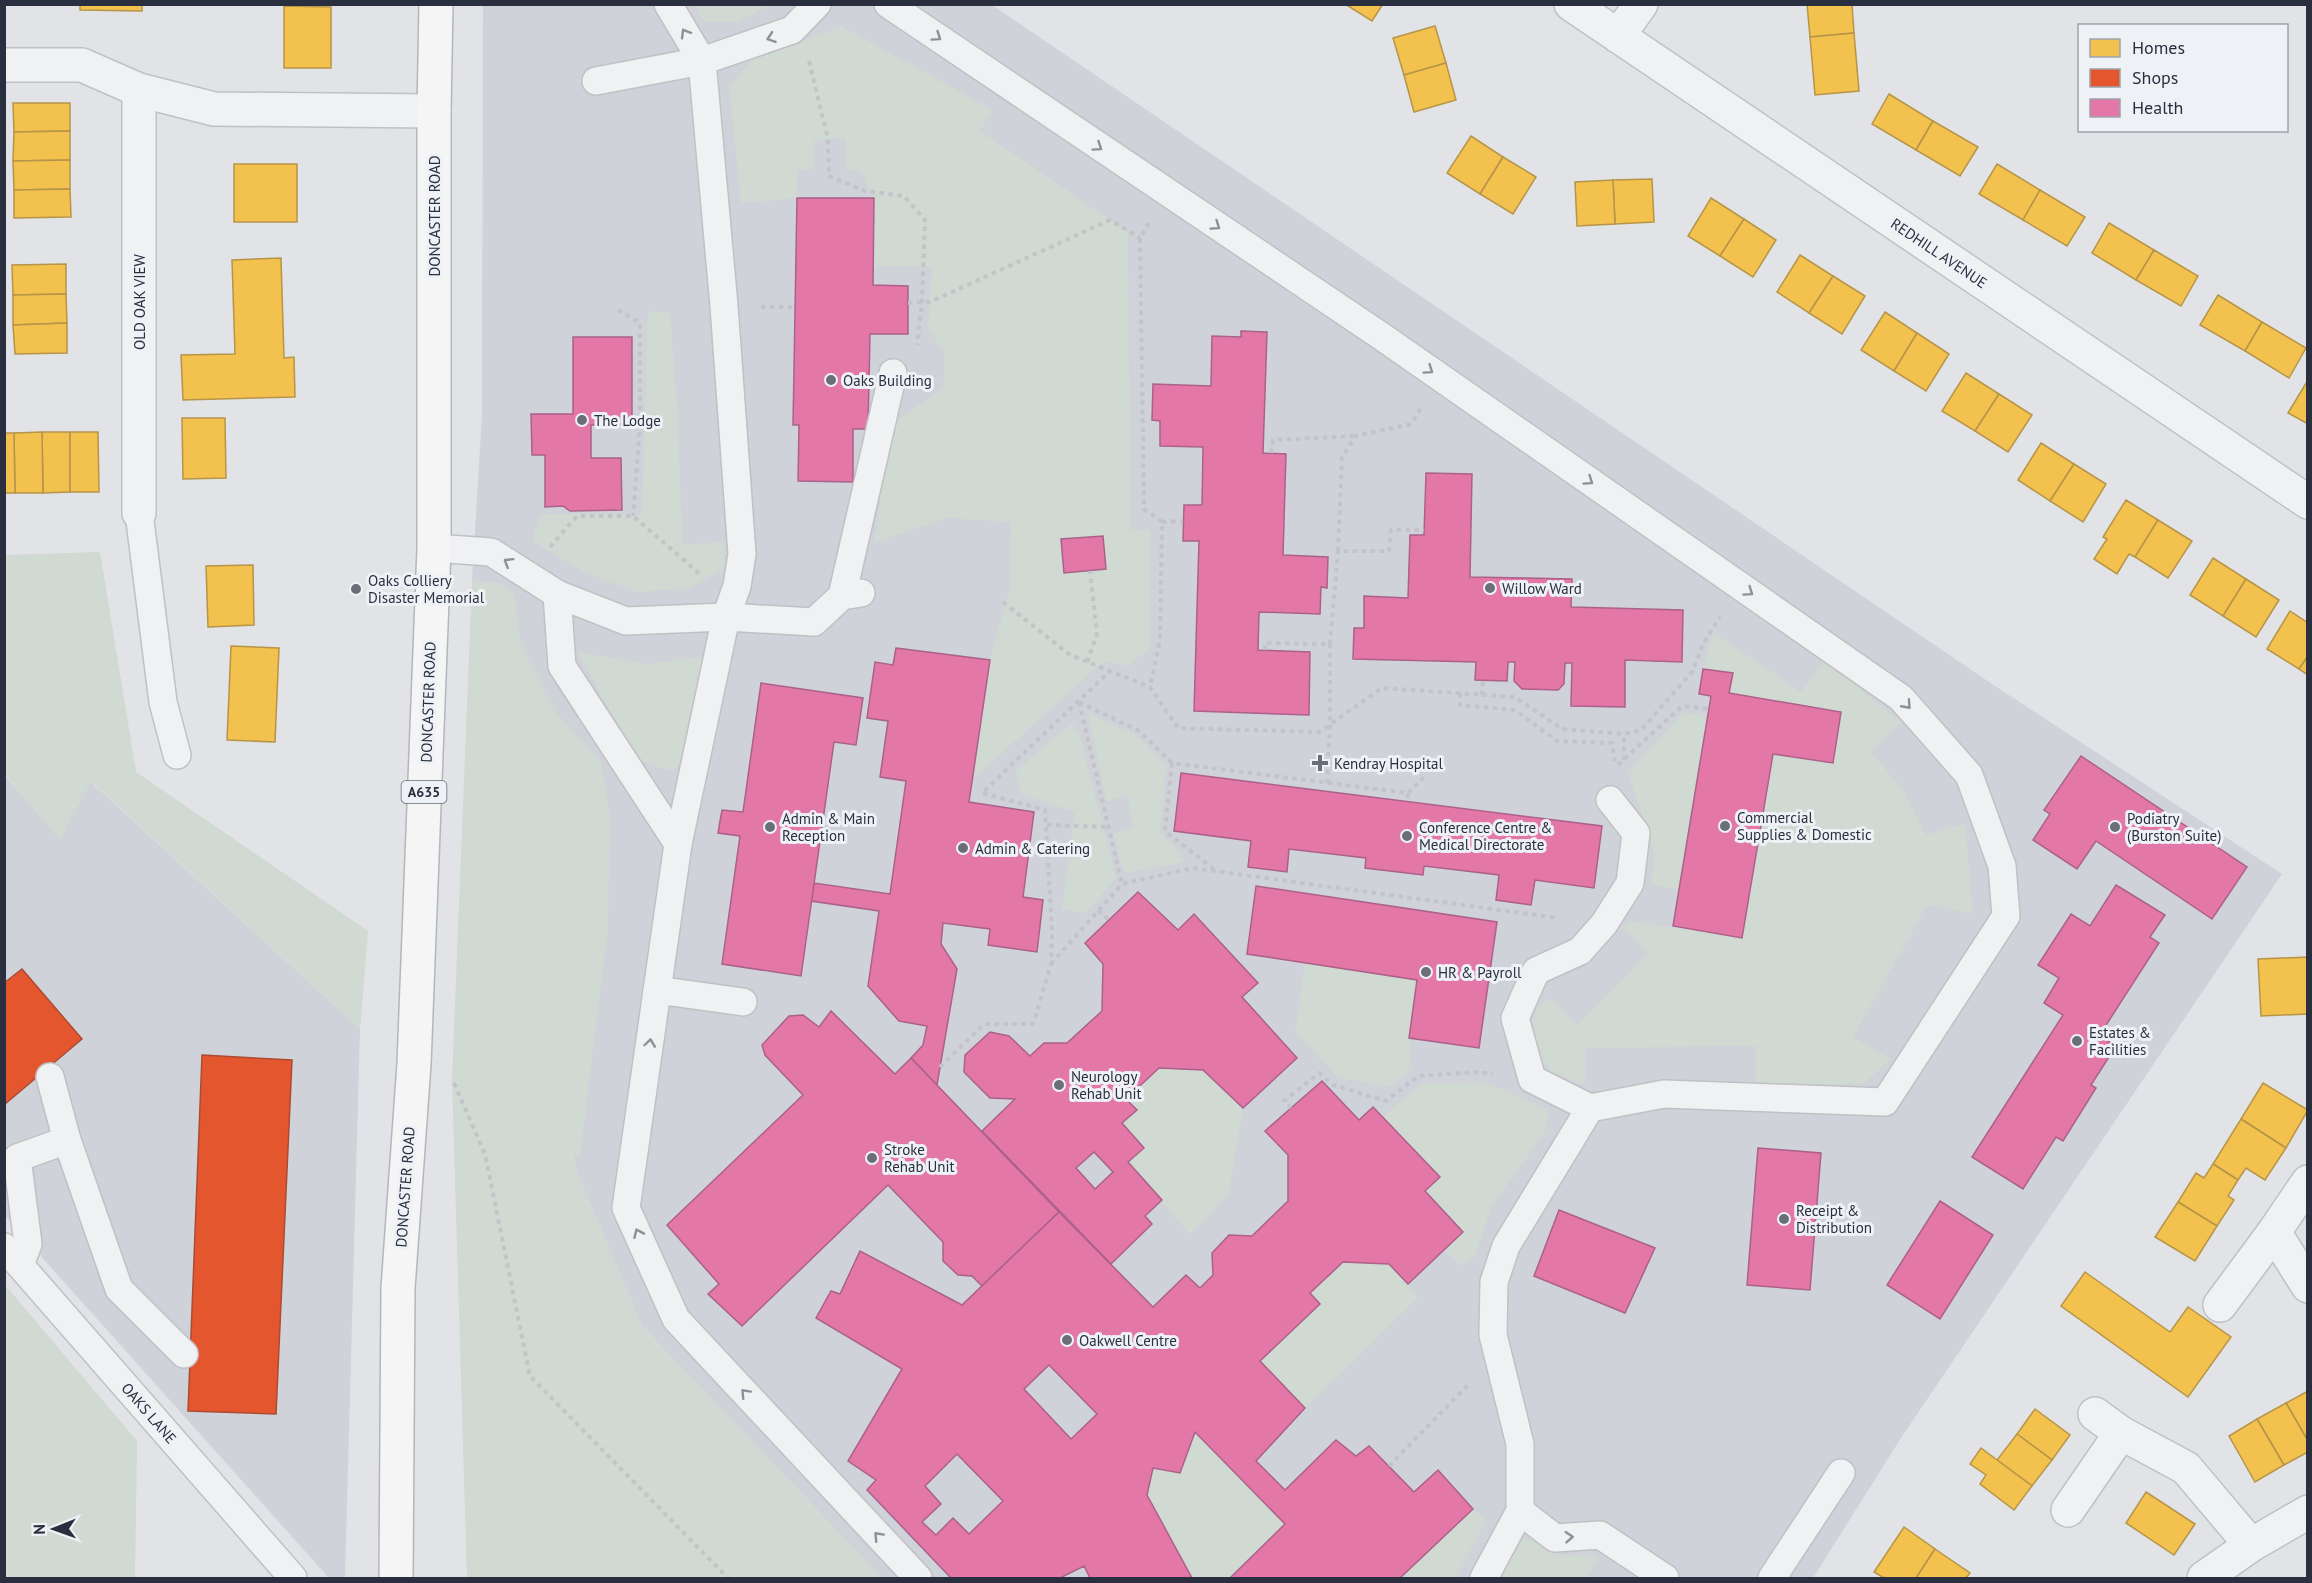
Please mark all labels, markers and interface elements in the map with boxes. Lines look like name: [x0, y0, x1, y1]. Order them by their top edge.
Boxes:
legend: [2078, 24, 2288, 132]
one-way arrow: [681, 29, 693, 39]
one-way arrow: [766, 30, 776, 43]
one-way arrow: [930, 30, 941, 41]
text: Homes: [2132, 36, 2185, 59]
text: Shops: [2132, 66, 2178, 89]
text: Health: [2132, 96, 2183, 119]
one-way arrow: [1092, 139, 1102, 151]
street label: DONCASTER ROAD: [425, 155, 444, 277]
street label: REDHILL AVENUE: [1887, 214, 1991, 292]
one-way arrow: [1210, 219, 1221, 230]
street label: OLD OAK VIEW: [130, 253, 149, 350]
one-way arrow: [1422, 363, 1433, 374]
place label: Oaks Building: [843, 371, 932, 390]
marker: Oaks Building: [824, 373, 838, 387]
place label: The Lodge: [594, 411, 661, 430]
marker: The Lodge: [575, 413, 589, 427]
one-way arrow: [1582, 474, 1593, 485]
one-way arrow: [504, 558, 514, 570]
place label: Oaks Colliery Disaster Memorial: [368, 571, 485, 607]
place label: Willow Ward: [1502, 579, 1582, 598]
marker: Willow Ward: [1483, 581, 1497, 595]
marker: Oaks Colliery Disaster Memorial: [349, 582, 363, 596]
one-way arrow: [1742, 585, 1753, 596]
street label: DONCASTER ROAD: [416, 641, 440, 763]
one-way arrow: [1900, 699, 1911, 710]
marker: Kendray Hospital: [1311, 754, 1329, 772]
place label: Kendray Hospital: [1334, 754, 1443, 773]
road number: A635: [402, 781, 446, 803]
place label: Commercial Supplies & Domestic: [1737, 808, 1872, 844]
place label: Admin & Main Reception: [782, 809, 875, 845]
place label: Podiatry (Burston Suite): [2127, 809, 2221, 845]
place label: Conference Centre & Medical Directorate: [1419, 818, 1552, 854]
marker: Commercial Supplies & Domestic: [1718, 819, 1732, 833]
marker: Admin & Main Reception: [763, 820, 777, 834]
marker: Podiatry (Burston Suite): [2108, 820, 2122, 834]
marker: Conference Centre & Medical Directorate: [1400, 829, 1414, 843]
place label: Admin & Catering: [975, 839, 1090, 858]
marker: Admin & Catering: [956, 841, 970, 855]
place label: HR & Payroll: [1438, 963, 1522, 982]
marker: HR & Payroll: [1419, 965, 1433, 979]
place label: Estates & Facilities: [2089, 1023, 2151, 1059]
marker: Estates & Facilities: [2070, 1034, 2084, 1048]
one-way arrow: [643, 1038, 655, 1047]
place label: Neurology Rehab Unit: [1071, 1067, 1142, 1103]
marker: Neurology Rehab Unit: [1052, 1078, 1066, 1092]
street label: DONCASTER ROAD: [391, 1126, 419, 1248]
place label: Stroke Rehab Unit: [884, 1140, 955, 1176]
marker: Stroke Rehab Unit: [865, 1151, 879, 1165]
place label: Receipt & Distribution: [1796, 1201, 1872, 1237]
marker: Receipt & Distribution: [1777, 1212, 1791, 1226]
one-way arrow: [633, 1229, 645, 1240]
place label: Oakwell Centre: [1079, 1331, 1177, 1350]
marker: Oakwell Centre: [1060, 1333, 1074, 1347]
street label: OAKS LANE: [117, 1379, 181, 1447]
one-way arrow: [741, 1389, 752, 1400]
north arrow: [24, 1499, 84, 1559]
text: N: [29, 1524, 49, 1535]
one-way arrow: [1564, 1531, 1573, 1544]
one-way arrow: [874, 1532, 885, 1542]

